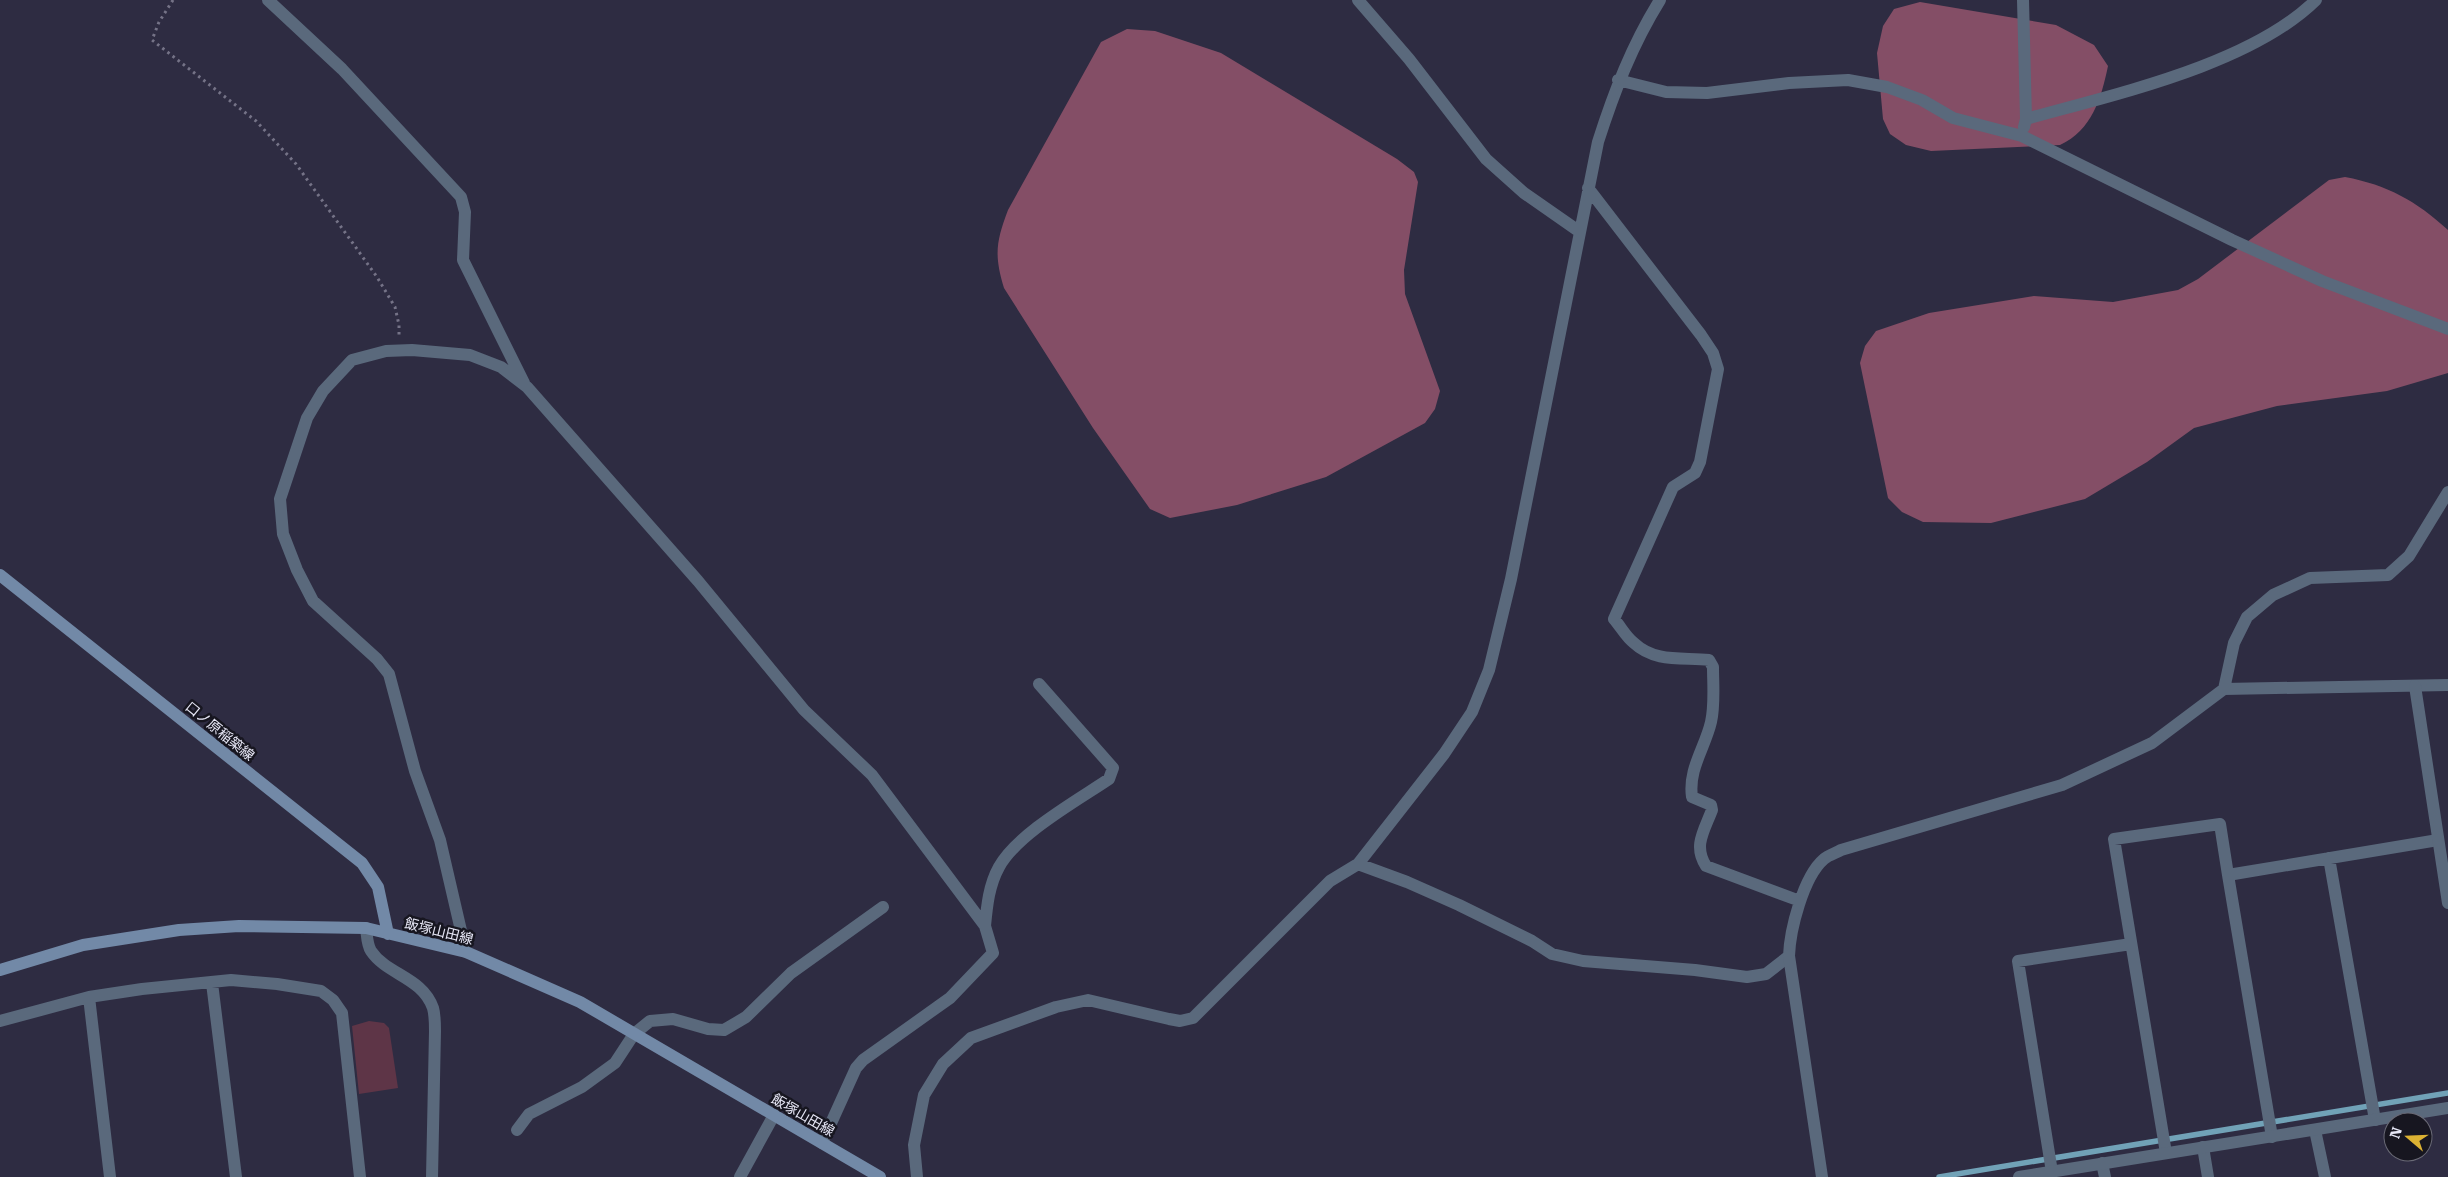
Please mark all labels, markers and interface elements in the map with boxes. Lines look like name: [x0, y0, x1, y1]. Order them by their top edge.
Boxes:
street label: 口ノ原稲築線: [182, 698, 258, 764]
street label: 飯塚山田線: [403, 915, 475, 947]
street label: 飯塚山田線: [769, 1091, 837, 1139]
north arrow: [2383, 1112, 2433, 1162]
text: N: [2386, 1125, 2405, 1140]

